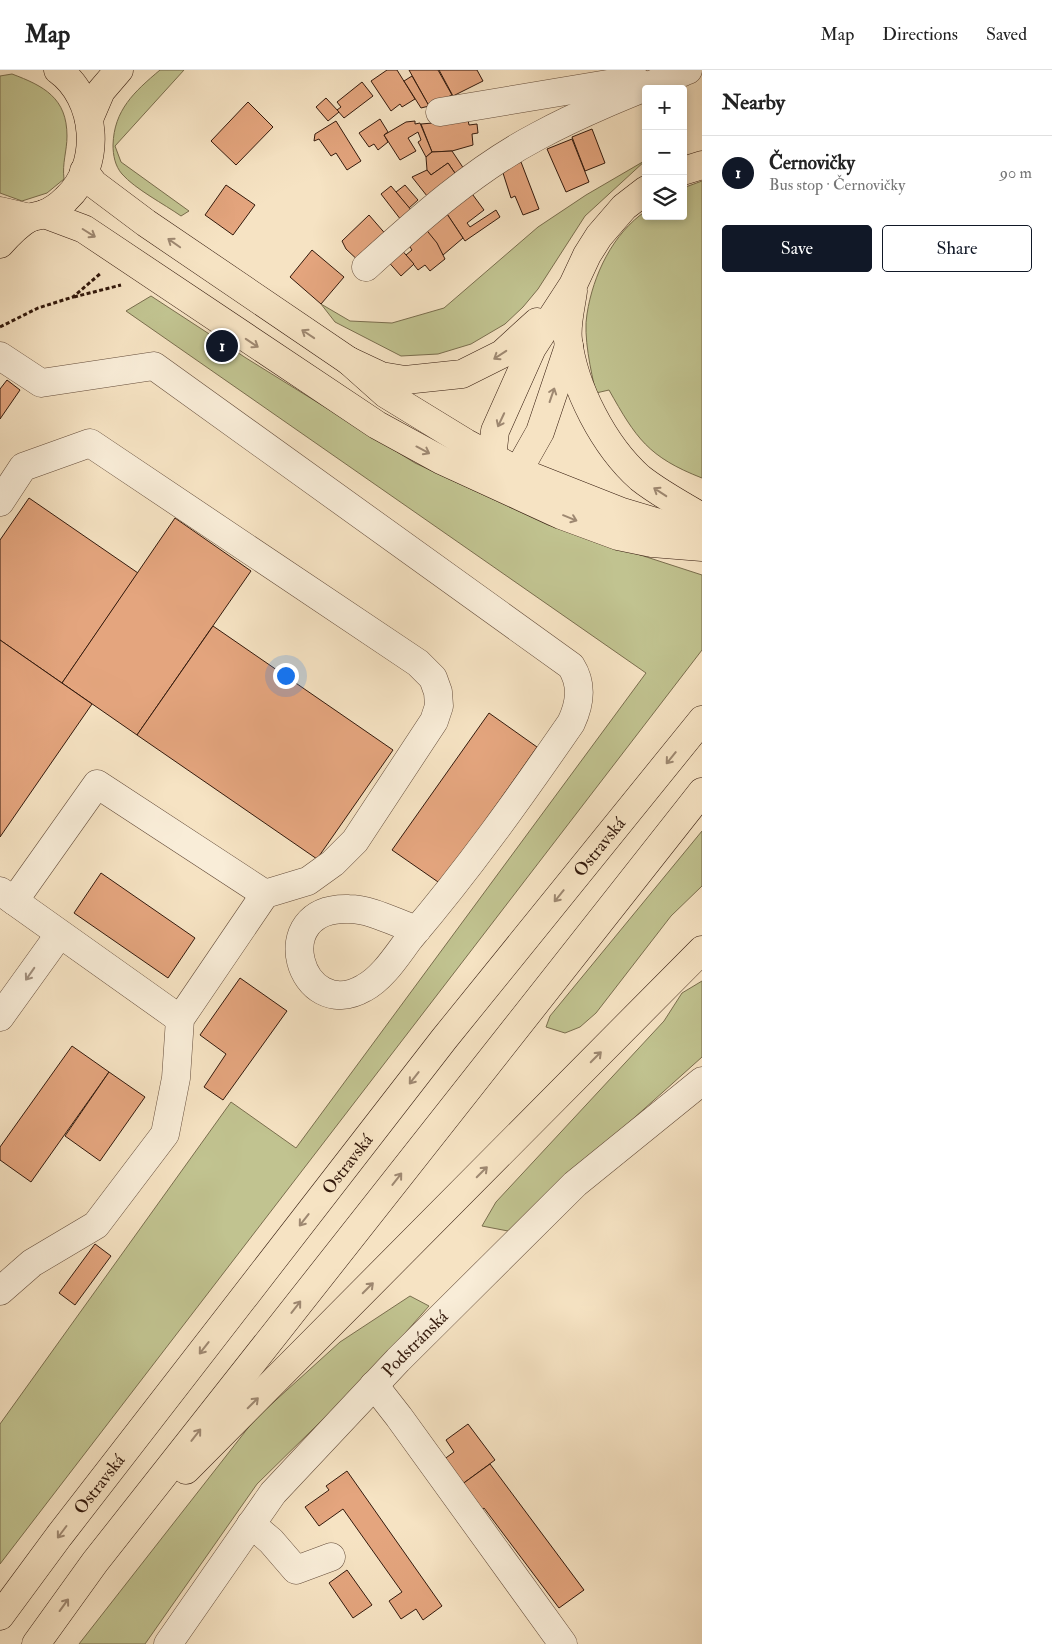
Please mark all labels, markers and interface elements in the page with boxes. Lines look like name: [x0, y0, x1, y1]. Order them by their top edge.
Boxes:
text: Map: [25, 19, 70, 50]
text: Map: [821, 23, 854, 46]
text: Directions: [882, 23, 958, 46]
text: Saved: [986, 23, 1027, 46]
map controls: [642, 85, 687, 220]
button: +: [642, 85, 687, 130]
text: Nearby: [722, 89, 785, 116]
button: −: [642, 130, 687, 175]
text: Černovičky: [769, 151, 855, 175]
text: 1: [735, 163, 741, 183]
text: 90 m: [1000, 163, 1032, 183]
button: layers: [642, 175, 687, 220]
text: Bus stop · Černovičky: [769, 175, 905, 195]
button: Save: [722, 225, 872, 272]
button: Share: [882, 225, 1032, 272]
one-way arrow: [82, 227, 96, 238]
one-way arrow: [167, 238, 181, 248]
pin: 1: [206, 327, 238, 365]
one-way arrow: [301, 329, 315, 340]
one-way arrow: [245, 338, 259, 348]
one-way arrow: [494, 350, 508, 360]
one-way arrow: [548, 387, 558, 403]
one-way arrow: [495, 412, 505, 427]
one-way arrow: [415, 445, 429, 455]
one-way arrow: [654, 486, 668, 496]
one-way arrow: [562, 514, 577, 524]
your location: [273, 663, 299, 689]
one-way arrow: [666, 751, 677, 764]
street label: Ostravská: [568, 812, 631, 882]
one-way arrow: [554, 889, 565, 902]
one-way arrow: [25, 967, 36, 980]
one-way arrow: [590, 1051, 603, 1063]
one-way arrow: [409, 1071, 420, 1084]
street label: Ostravská: [317, 1129, 378, 1199]
one-way arrow: [476, 1166, 488, 1179]
one-way arrow: [391, 1173, 402, 1186]
one-way arrow: [298, 1213, 309, 1226]
one-way arrow: [362, 1282, 374, 1294]
one-way arrow: [291, 1301, 302, 1314]
street label: Podstránská: [377, 1305, 453, 1382]
one-way arrow: [199, 1341, 210, 1354]
one-way arrow: [247, 1397, 259, 1409]
one-way arrow: [190, 1428, 201, 1441]
street label: Ostravská: [69, 1449, 130, 1519]
one-way arrow: [56, 1525, 67, 1538]
one-way arrow: [59, 1598, 69, 1612]

